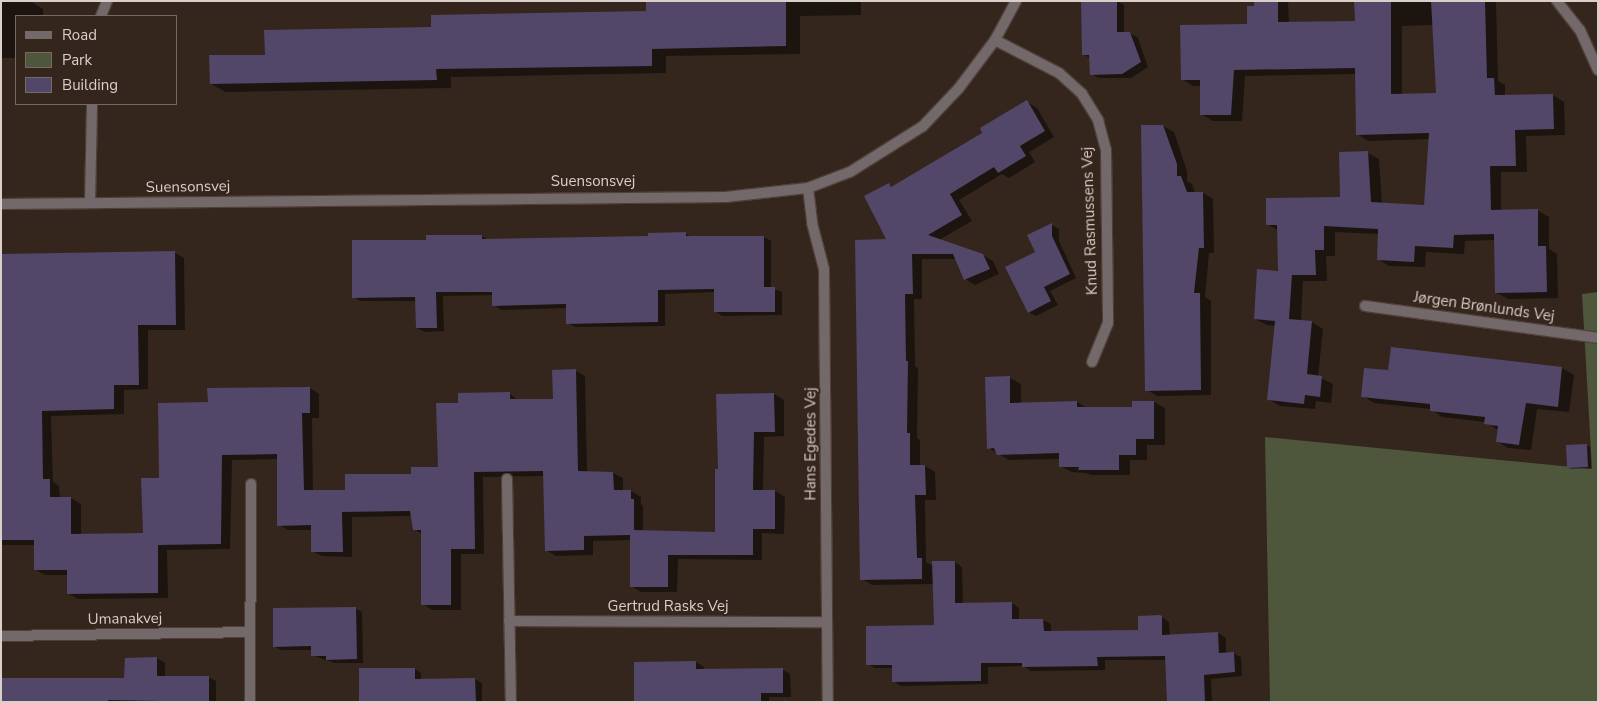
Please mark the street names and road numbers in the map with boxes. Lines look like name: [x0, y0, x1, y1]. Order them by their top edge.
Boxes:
street label: Knud Rasmussens Vej: [1078, 147, 1102, 295]
street label: Suensonsvej: [551, 173, 635, 191]
street label: Suensonsvej: [146, 177, 230, 197]
street label: Jørgen Brønlunds Vej: [1412, 288, 1556, 326]
street label: Hans Egedes Vej: [802, 387, 820, 501]
street label: Gertrud Rasks Vej: [608, 598, 728, 616]
street label: Umanakvej: [88, 609, 162, 629]

